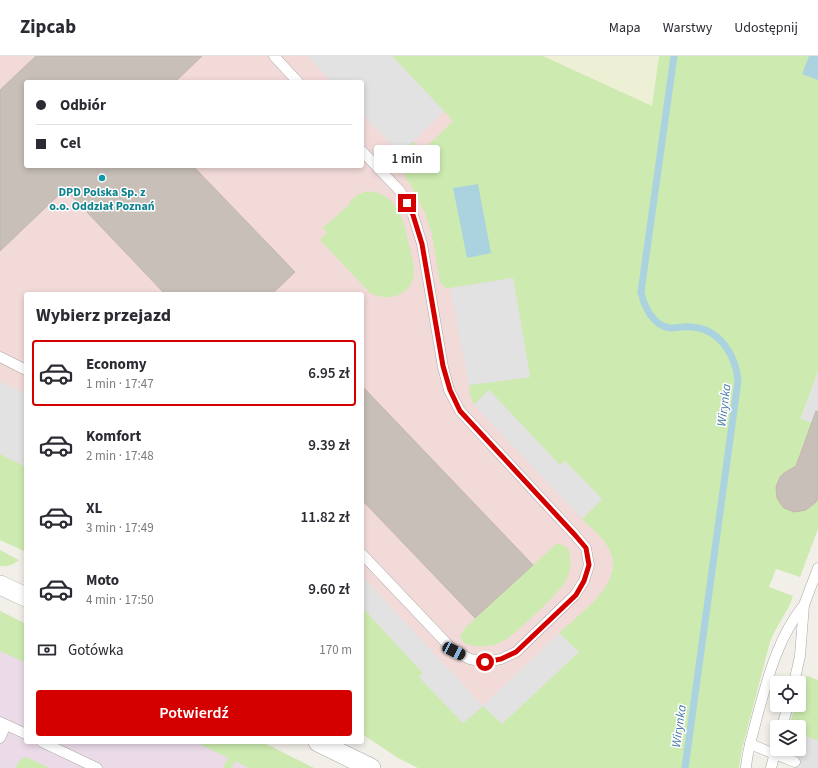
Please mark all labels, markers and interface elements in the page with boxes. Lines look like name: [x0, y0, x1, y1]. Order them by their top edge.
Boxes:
text: Zipcab: [20, 14, 76, 41]
text: Mapa: [609, 18, 641, 38]
text: Warstwy: [663, 18, 712, 38]
text: Udostępnij: [734, 18, 798, 38]
text: Odbiór: [60, 95, 106, 116]
text: Cel: [60, 133, 81, 154]
callout: 1 min: [374, 145, 440, 173]
text: 1 min: [392, 150, 422, 168]
marker: DPD Polska Sp. z o.o. Oddział Poznań: [97, 173, 107, 183]
place label: DPD Polska Sp. z o.o. Oddział Poznań: [49, 184, 155, 215]
route end: [398, 194, 416, 212]
text: Wybierz przejazd: [36, 303, 171, 328]
text: Economy: [86, 354, 147, 375]
icon: car: [38, 355, 74, 391]
text: 6.95 zł: [308, 363, 350, 384]
text: 1 min · 17:47: [86, 375, 154, 393]
water label: Wirynka: [712, 383, 736, 428]
text: Komfort: [86, 426, 141, 447]
icon: car: [38, 427, 74, 463]
text: 9.39 zł: [308, 435, 350, 456]
text: 2 min · 17:48: [86, 447, 154, 465]
text: XL: [86, 498, 102, 519]
icon: car: [38, 499, 74, 535]
text: 11.82 zł: [301, 507, 350, 528]
text: 3 min · 17:49: [86, 519, 154, 537]
text: Moto: [86, 570, 119, 591]
icon: car: [38, 571, 74, 607]
text: 9.60 zł: [308, 579, 350, 600]
text: 4 min · 17:50: [86, 591, 154, 609]
icon: cash: [36, 639, 58, 661]
text: Gotówka: [68, 640, 124, 661]
car: [441, 640, 467, 662]
text: 170 m: [319, 641, 352, 659]
route start: [476, 653, 494, 671]
map controls: [770, 676, 806, 756]
button: locate: [770, 676, 806, 712]
button: Potwierdź: [36, 690, 352, 736]
water label: Wirynka: [667, 704, 691, 749]
button: layers: [770, 720, 806, 756]

